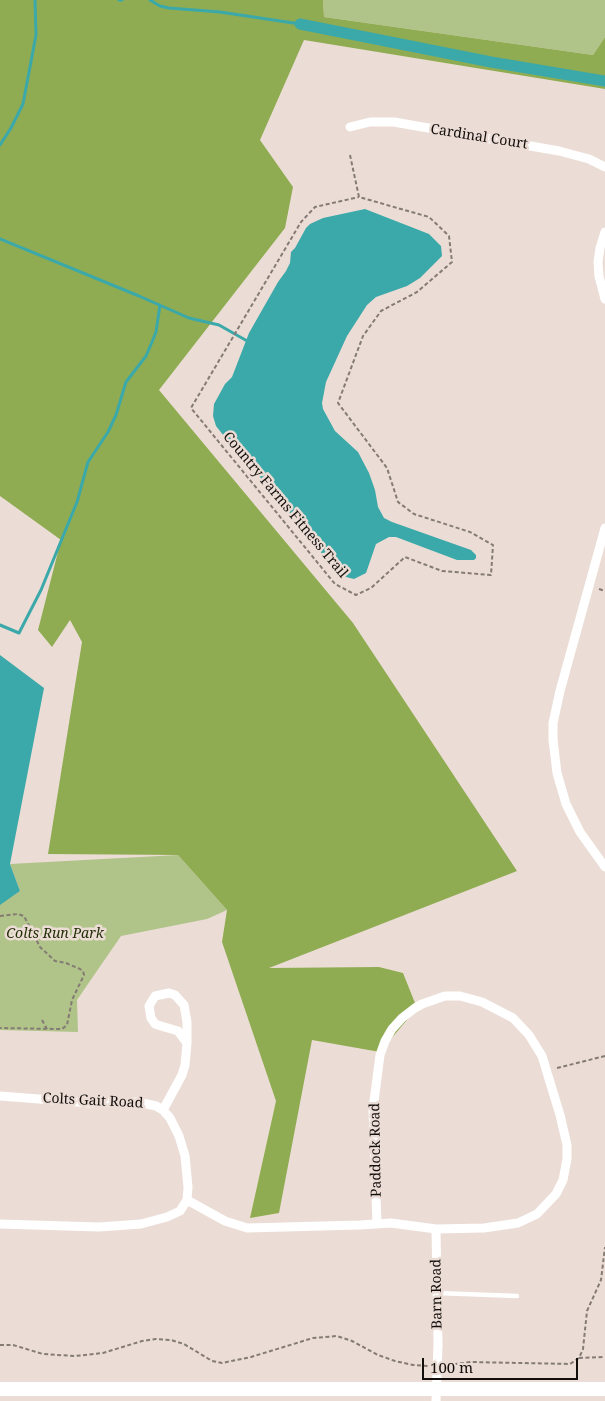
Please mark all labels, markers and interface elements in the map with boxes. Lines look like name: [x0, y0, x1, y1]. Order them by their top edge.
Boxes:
street label: Cardinal Court: [429, 121, 529, 153]
street label: Country Farms Fitness Trail: [219, 429, 351, 581]
park label: Colts Run Park: [6, 926, 104, 942]
street label: Colts Gait Road: [42, 1090, 144, 1112]
street label: Paddock Road: [367, 1103, 385, 1197]
street label: Barn Road: [428, 1259, 446, 1329]
scale bar: [425, 1348, 581, 1380]
text: 100 m: [430, 1357, 473, 1377]

